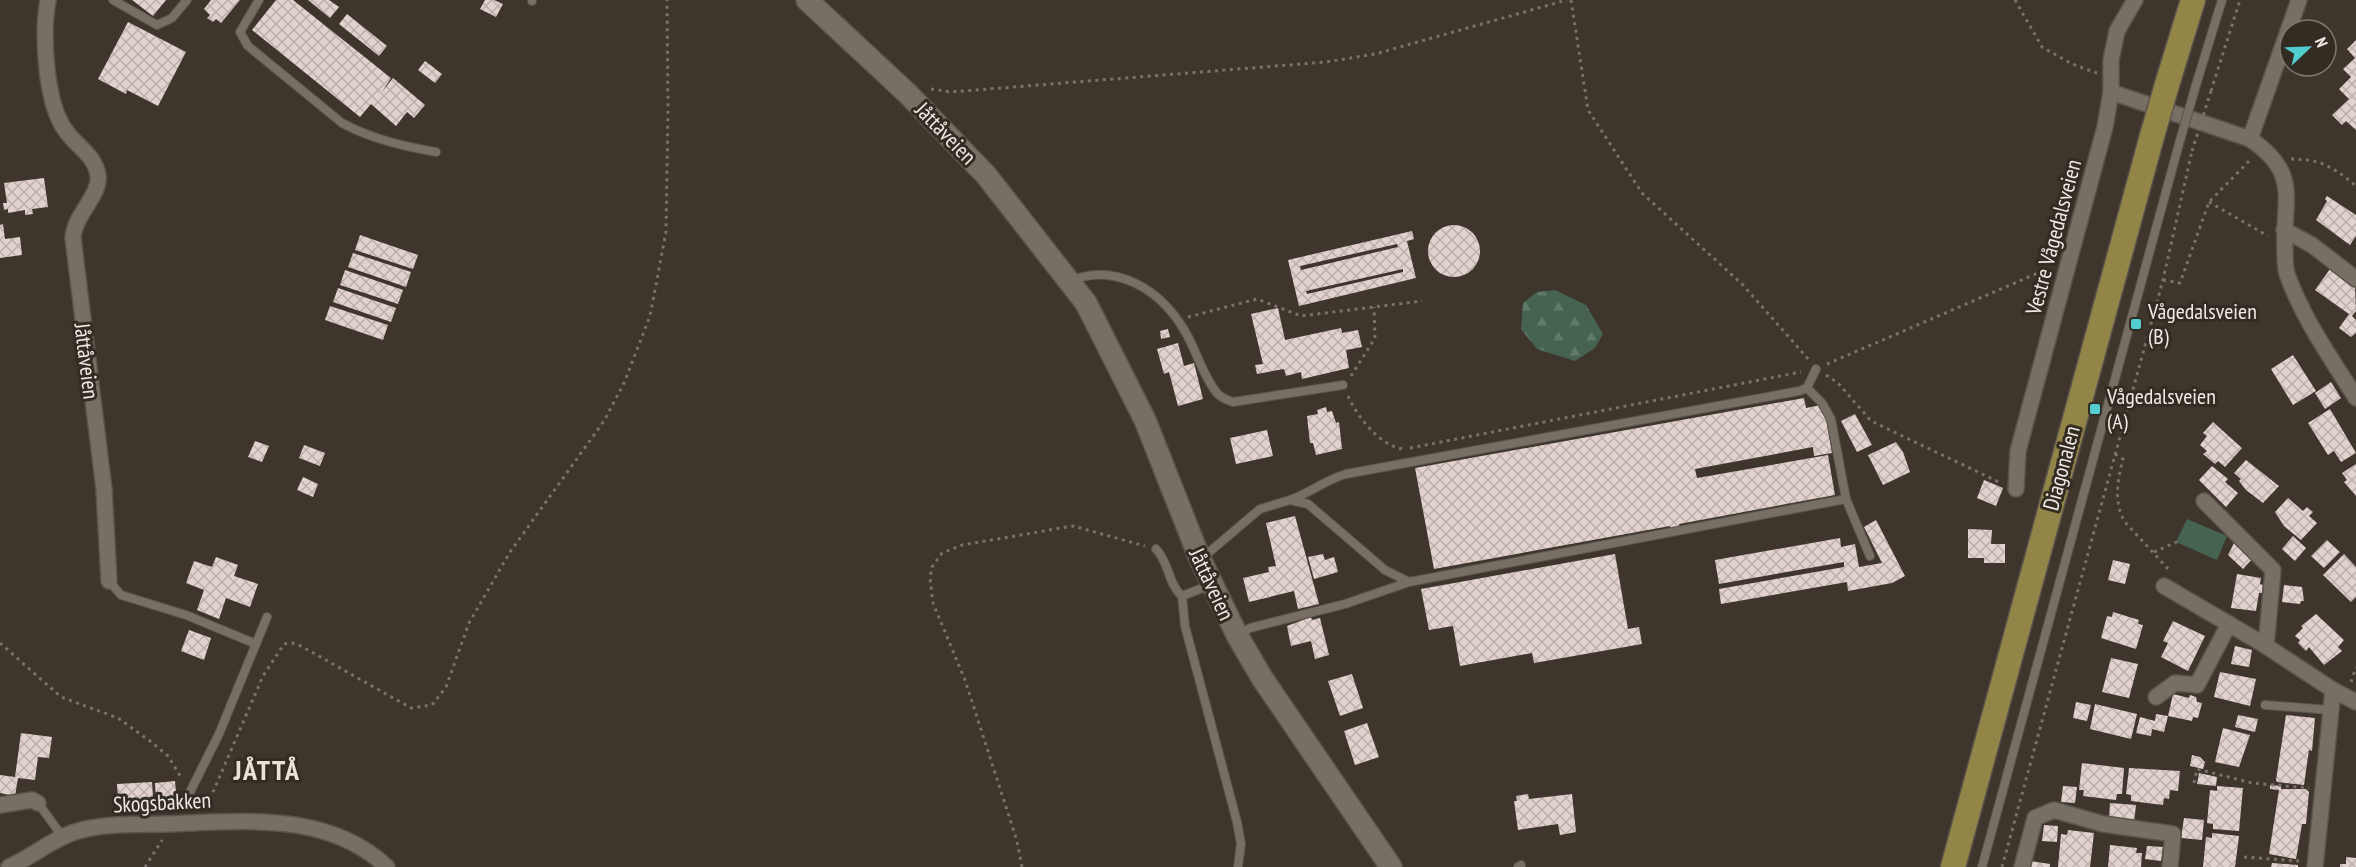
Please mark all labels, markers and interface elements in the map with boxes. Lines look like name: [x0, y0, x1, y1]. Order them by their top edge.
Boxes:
north arrow: [2278, 18, 2338, 78]
text: N: [2311, 34, 2333, 50]
street label: Jåttåveien: [909, 95, 983, 170]
street label: Vestre Vågedalsveien: [2019, 156, 2087, 319]
place label: Vågedalsveien (B): [2147, 297, 2257, 350]
marker: Vågedalsveien (B): [2129, 317, 2143, 331]
street label: Jåttåveien: [68, 321, 106, 401]
place label: Vågedalsveien (A): [2106, 382, 2216, 435]
marker: Vågedalsveien (A): [2088, 402, 2102, 416]
street label: Diagonalen: [2036, 423, 2086, 513]
street label: Jåttåveien: [1183, 543, 1241, 624]
district label: JÅTTÅ: [232, 751, 301, 788]
street label: Skogsbakken: [112, 785, 212, 819]

